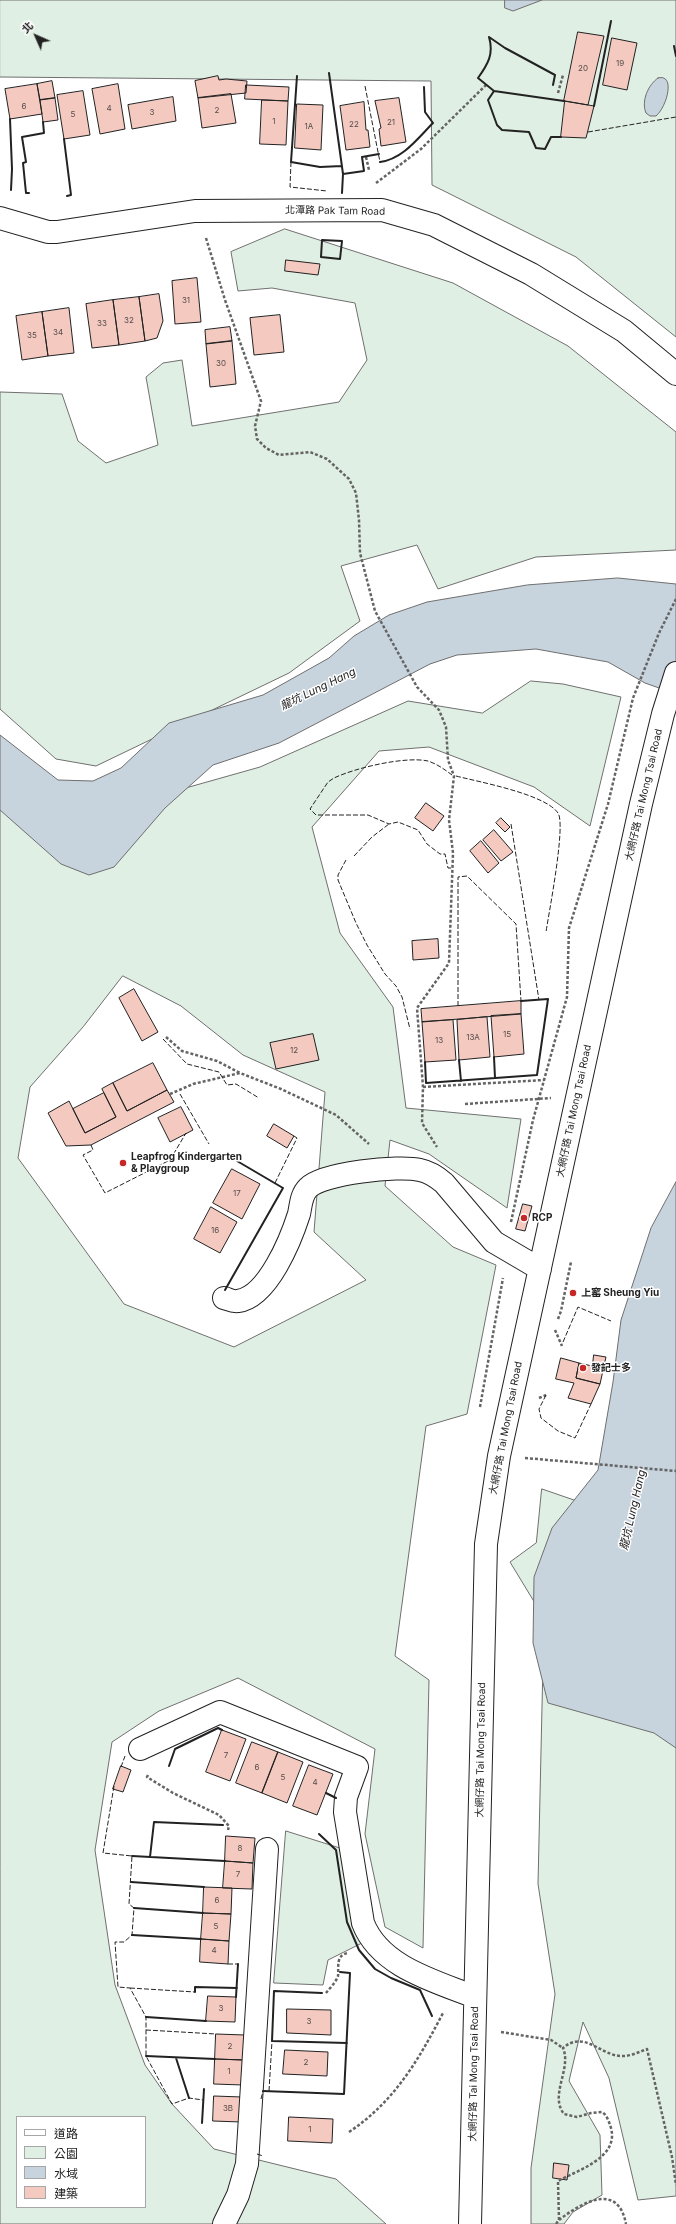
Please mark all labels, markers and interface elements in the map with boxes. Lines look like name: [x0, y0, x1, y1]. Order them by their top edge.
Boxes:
north arrow: [16, 16, 56, 56]
text: 北: [19, 19, 36, 36]
house number: 19: [616, 59, 624, 69]
house number: 20: [578, 64, 588, 74]
house number: 6: [22, 102, 26, 112]
house number: 4: [106, 104, 112, 114]
house number: 2: [215, 106, 219, 116]
house number: 3: [150, 108, 154, 118]
house number: 5: [71, 110, 75, 120]
house number: 1: [272, 117, 276, 127]
house number: 21: [387, 118, 395, 128]
house number: 22: [349, 120, 359, 130]
house number: 1A: [305, 122, 313, 132]
street label: 北潭路 Pak Tam Road: [285, 204, 385, 218]
house number: 31: [182, 296, 190, 306]
house number: 32: [124, 316, 134, 326]
house number: 33: [97, 319, 107, 329]
house number: 34: [53, 328, 63, 338]
house number: 35: [27, 331, 37, 341]
house number: 30: [216, 359, 226, 369]
water label: 龍坑 Lung Hang: [278, 665, 358, 713]
street label: 大網仔路 Tai Mong Tsai Road: [623, 728, 665, 862]
house number: 15: [503, 1030, 511, 1040]
house number: 13A: [466, 1033, 480, 1043]
house number: 13: [435, 1036, 443, 1046]
street label: 大網仔路 Tai Mong Tsai Road: [554, 1044, 594, 1178]
house number: 12: [290, 1046, 298, 1056]
place label: Leapfrog Kindergarten & Playgroup: [131, 1151, 242, 1174]
marker: Leapfrog Kindergarten & Playgroup: [118, 1158, 128, 1168]
house number: 17: [233, 1189, 241, 1199]
place label: RCP: [532, 1212, 552, 1224]
marker: RCP: [519, 1213, 529, 1223]
house number: 16: [211, 1226, 219, 1236]
place label: 上窰 Sheung Yiu: [581, 1287, 659, 1299]
marker: 上窰 Sheung Yiu: [568, 1288, 578, 1298]
street label: 大網仔路 Tai Mong Tsai Road: [487, 1360, 525, 1496]
place label: 發記士多: [591, 1362, 631, 1374]
marker: 發記士多: [578, 1363, 588, 1373]
water label: 龍坑 Lung Hang: [617, 1468, 649, 1552]
street label: 大網仔路 Tai Mong Tsai Road: [474, 1682, 488, 1818]
house number: 7: [224, 1751, 228, 1761]
house number: 6: [255, 1763, 259, 1773]
house number: 5: [281, 1773, 285, 1783]
house number: 4: [312, 1778, 318, 1788]
house number: 8: [238, 1844, 242, 1854]
house number: 7: [236, 1870, 240, 1880]
house number: 6: [215, 1896, 219, 1906]
house number: 5: [214, 1922, 218, 1932]
house number: 4: [211, 1946, 217, 1956]
house number: 3: [219, 2004, 223, 2014]
street label: 大網仔路 Tai Mong Tsai Road: [467, 2006, 481, 2142]
house number: 3: [307, 2017, 311, 2027]
house number: 2: [228, 2042, 232, 2052]
house number: 2: [304, 2058, 308, 2068]
house number: 1: [227, 2067, 231, 2077]
house number: 3B: [223, 2104, 233, 2114]
legend: [16, 2116, 146, 2208]
house number: 1: [308, 2125, 312, 2135]
text: 道路: [54, 2126, 78, 2141]
text: 公園: [54, 2146, 78, 2161]
text: 水域: [54, 2166, 78, 2181]
text: 建築: [54, 2186, 78, 2201]

